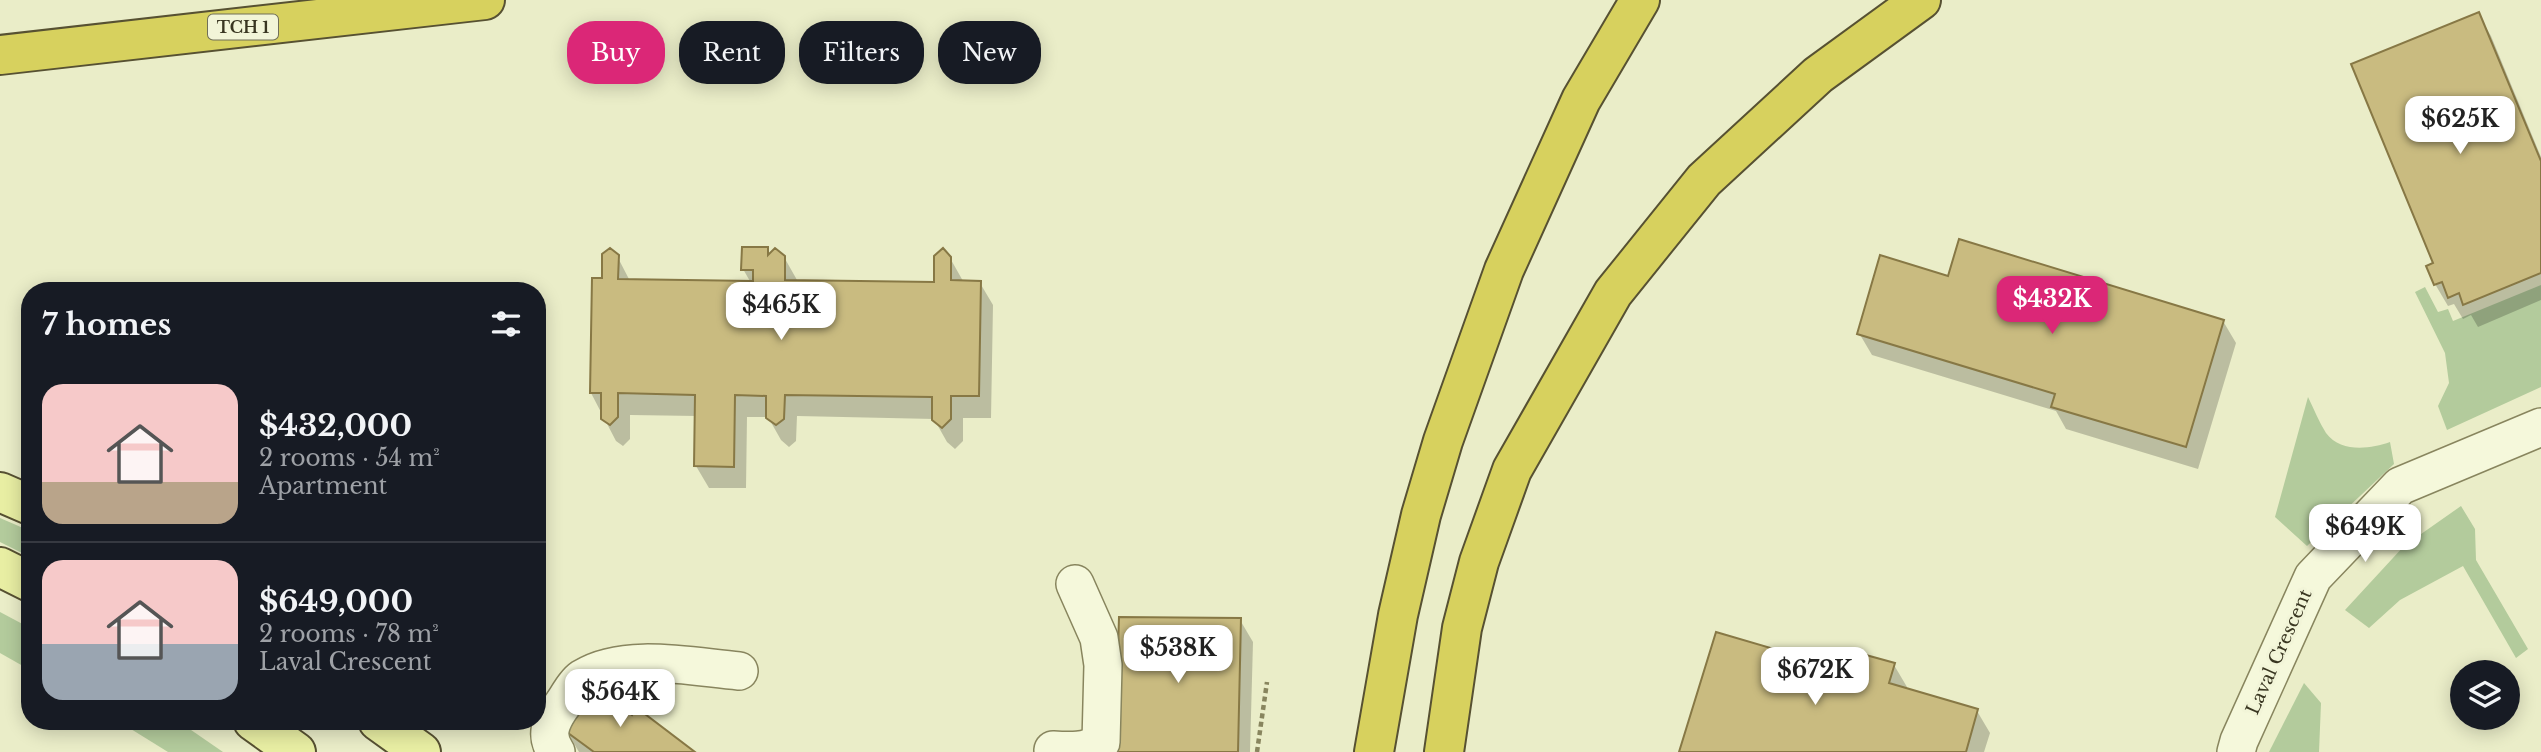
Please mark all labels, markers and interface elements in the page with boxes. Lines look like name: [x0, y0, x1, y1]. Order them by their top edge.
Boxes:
road number: TCH 1: [208, 15, 278, 40]
chip: Buy: [567, 21, 665, 84]
chip: Rent: [679, 21, 785, 84]
chip: Filters: [799, 21, 924, 84]
chip: New: [938, 21, 1041, 84]
pin: $625K: [2411, 96, 2509, 156]
text: $625K: [2421, 105, 2499, 133]
pin: $432K: [2003, 276, 2101, 336]
pin: $465K: [732, 282, 830, 342]
text: $432K: [2013, 285, 2091, 313]
text: $465K: [742, 291, 820, 319]
icon: filters: [487, 305, 525, 343]
text: 7 homes: [42, 306, 171, 343]
text: $432,000: [259, 407, 412, 444]
icon: home: [98, 412, 182, 496]
text: 2 rooms · 54 m²: [259, 444, 440, 472]
text: Apartment: [259, 472, 387, 500]
pin: $649K: [2316, 504, 2414, 564]
text: $649K: [2325, 513, 2405, 541]
text: $649,000: [259, 583, 413, 620]
street label: Laval Crescent: [2242, 586, 2317, 718]
icon: home: [98, 588, 182, 672]
text: 2 rooms · 78 m²: [259, 620, 439, 648]
pin: $538K: [1129, 626, 1227, 685]
text: $538K: [1140, 634, 1216, 662]
text: Laval Crescent: [259, 648, 431, 676]
pin: $672K: [1766, 648, 1864, 707]
text: $672K: [1777, 656, 1853, 684]
map controls: [2450, 660, 2520, 730]
button: layers: [2450, 660, 2520, 730]
pin: $564K: [571, 670, 669, 729]
text: $564K: [581, 678, 659, 706]

